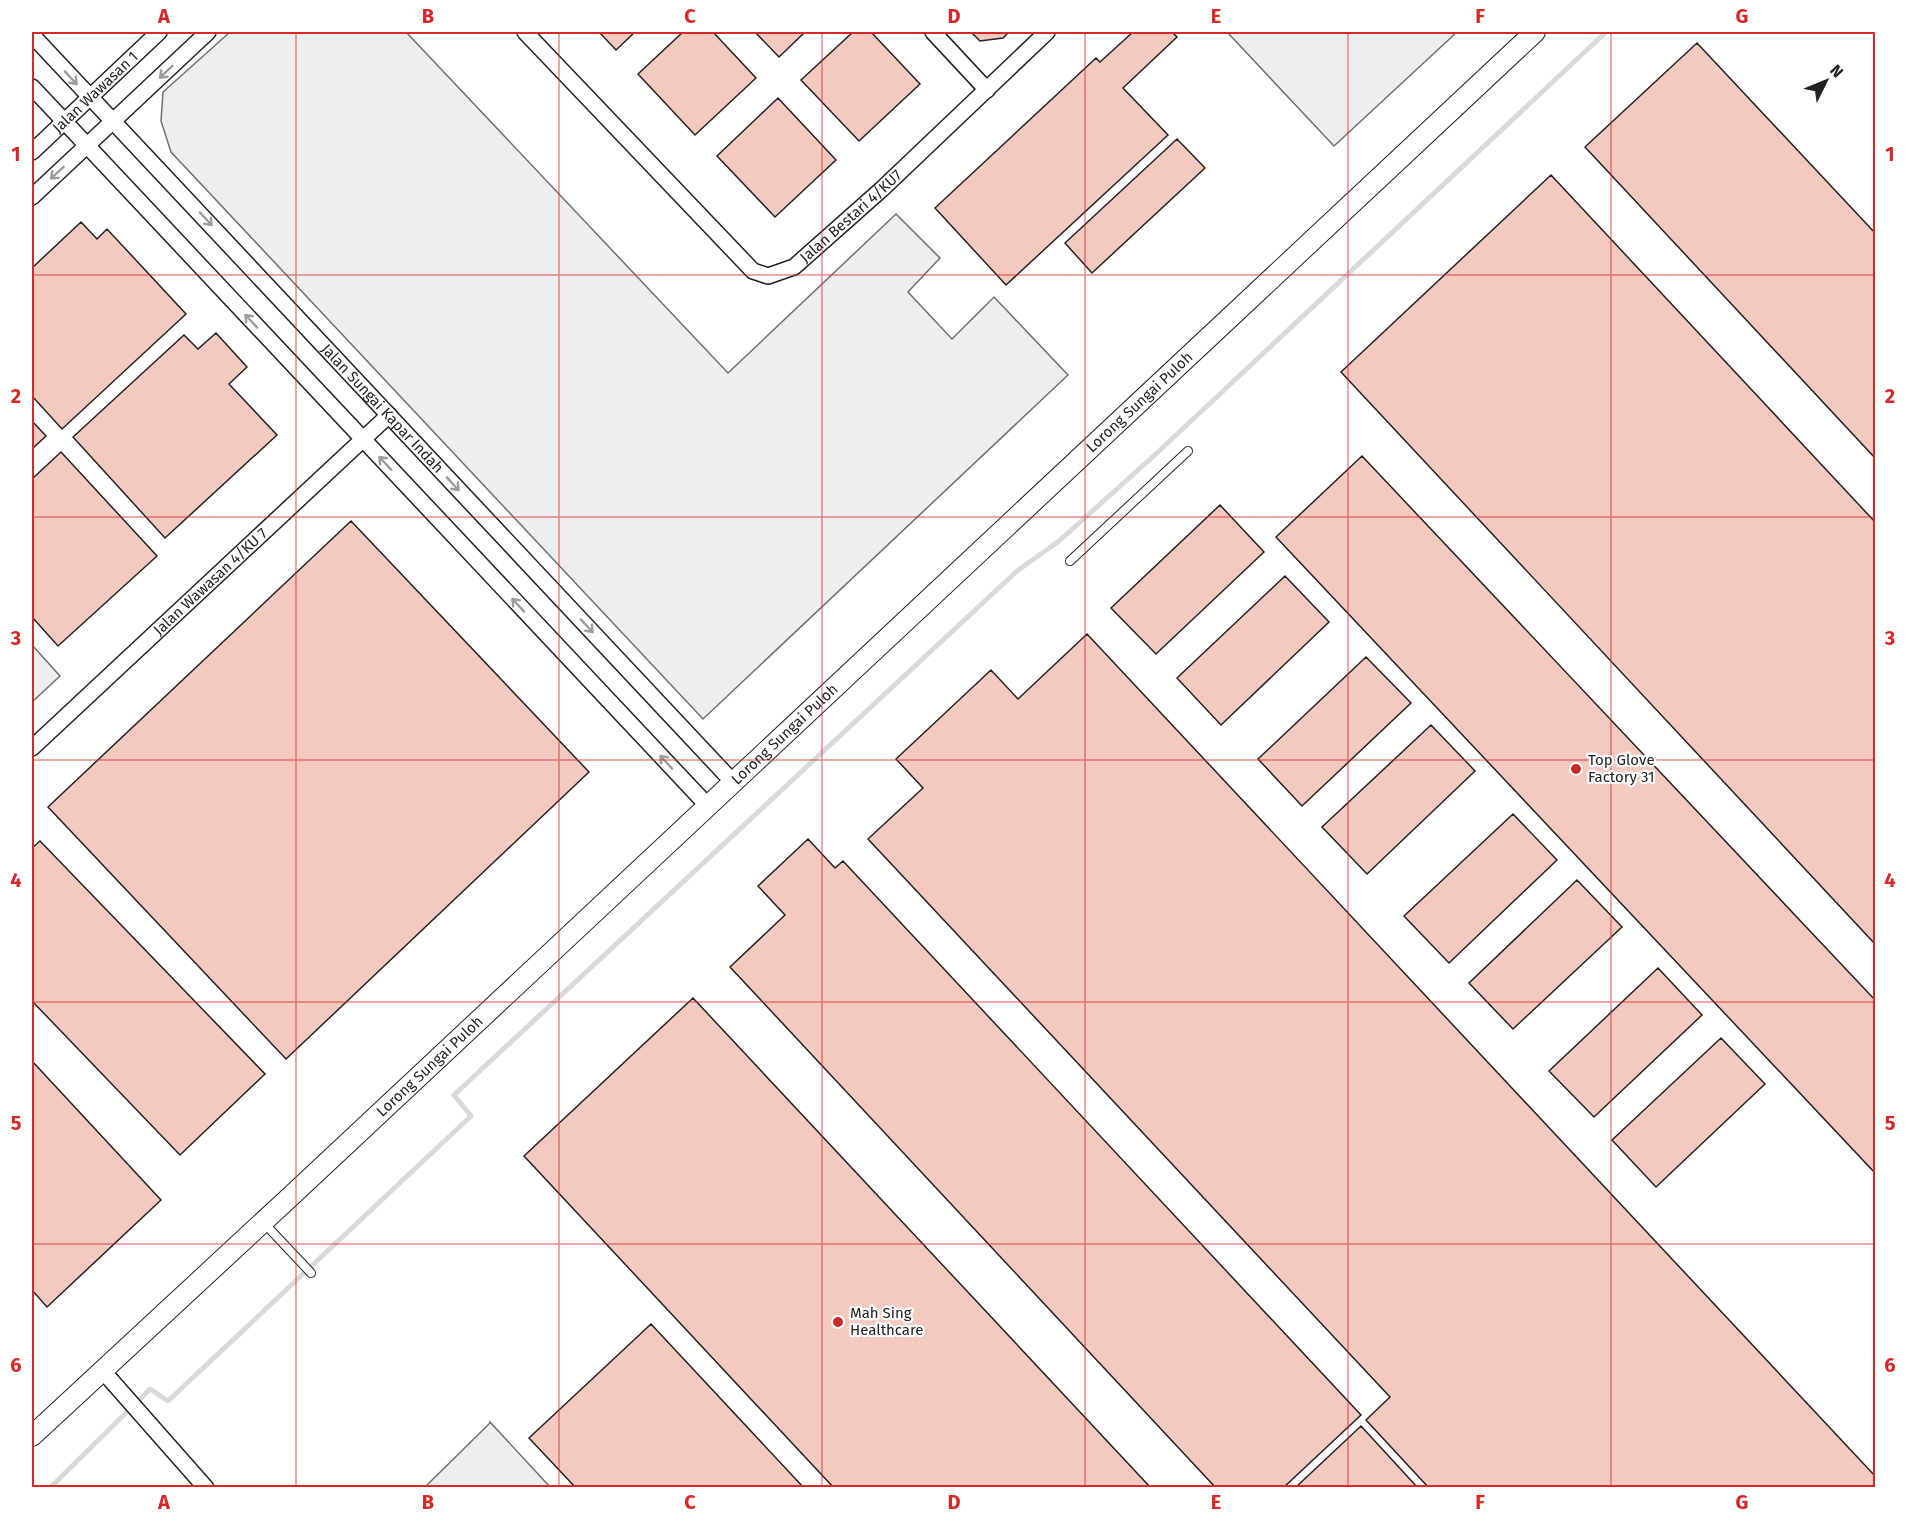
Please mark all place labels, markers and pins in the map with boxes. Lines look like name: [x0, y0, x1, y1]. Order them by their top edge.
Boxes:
place label: Top Glove Factory 31: [1588, 751, 1655, 786]
marker: Top Glove Factory 31: [1569, 762, 1583, 776]
place label: Mah Sing Healthcare: [850, 1304, 924, 1339]
marker: Mah Sing Healthcare: [831, 1315, 845, 1329]

